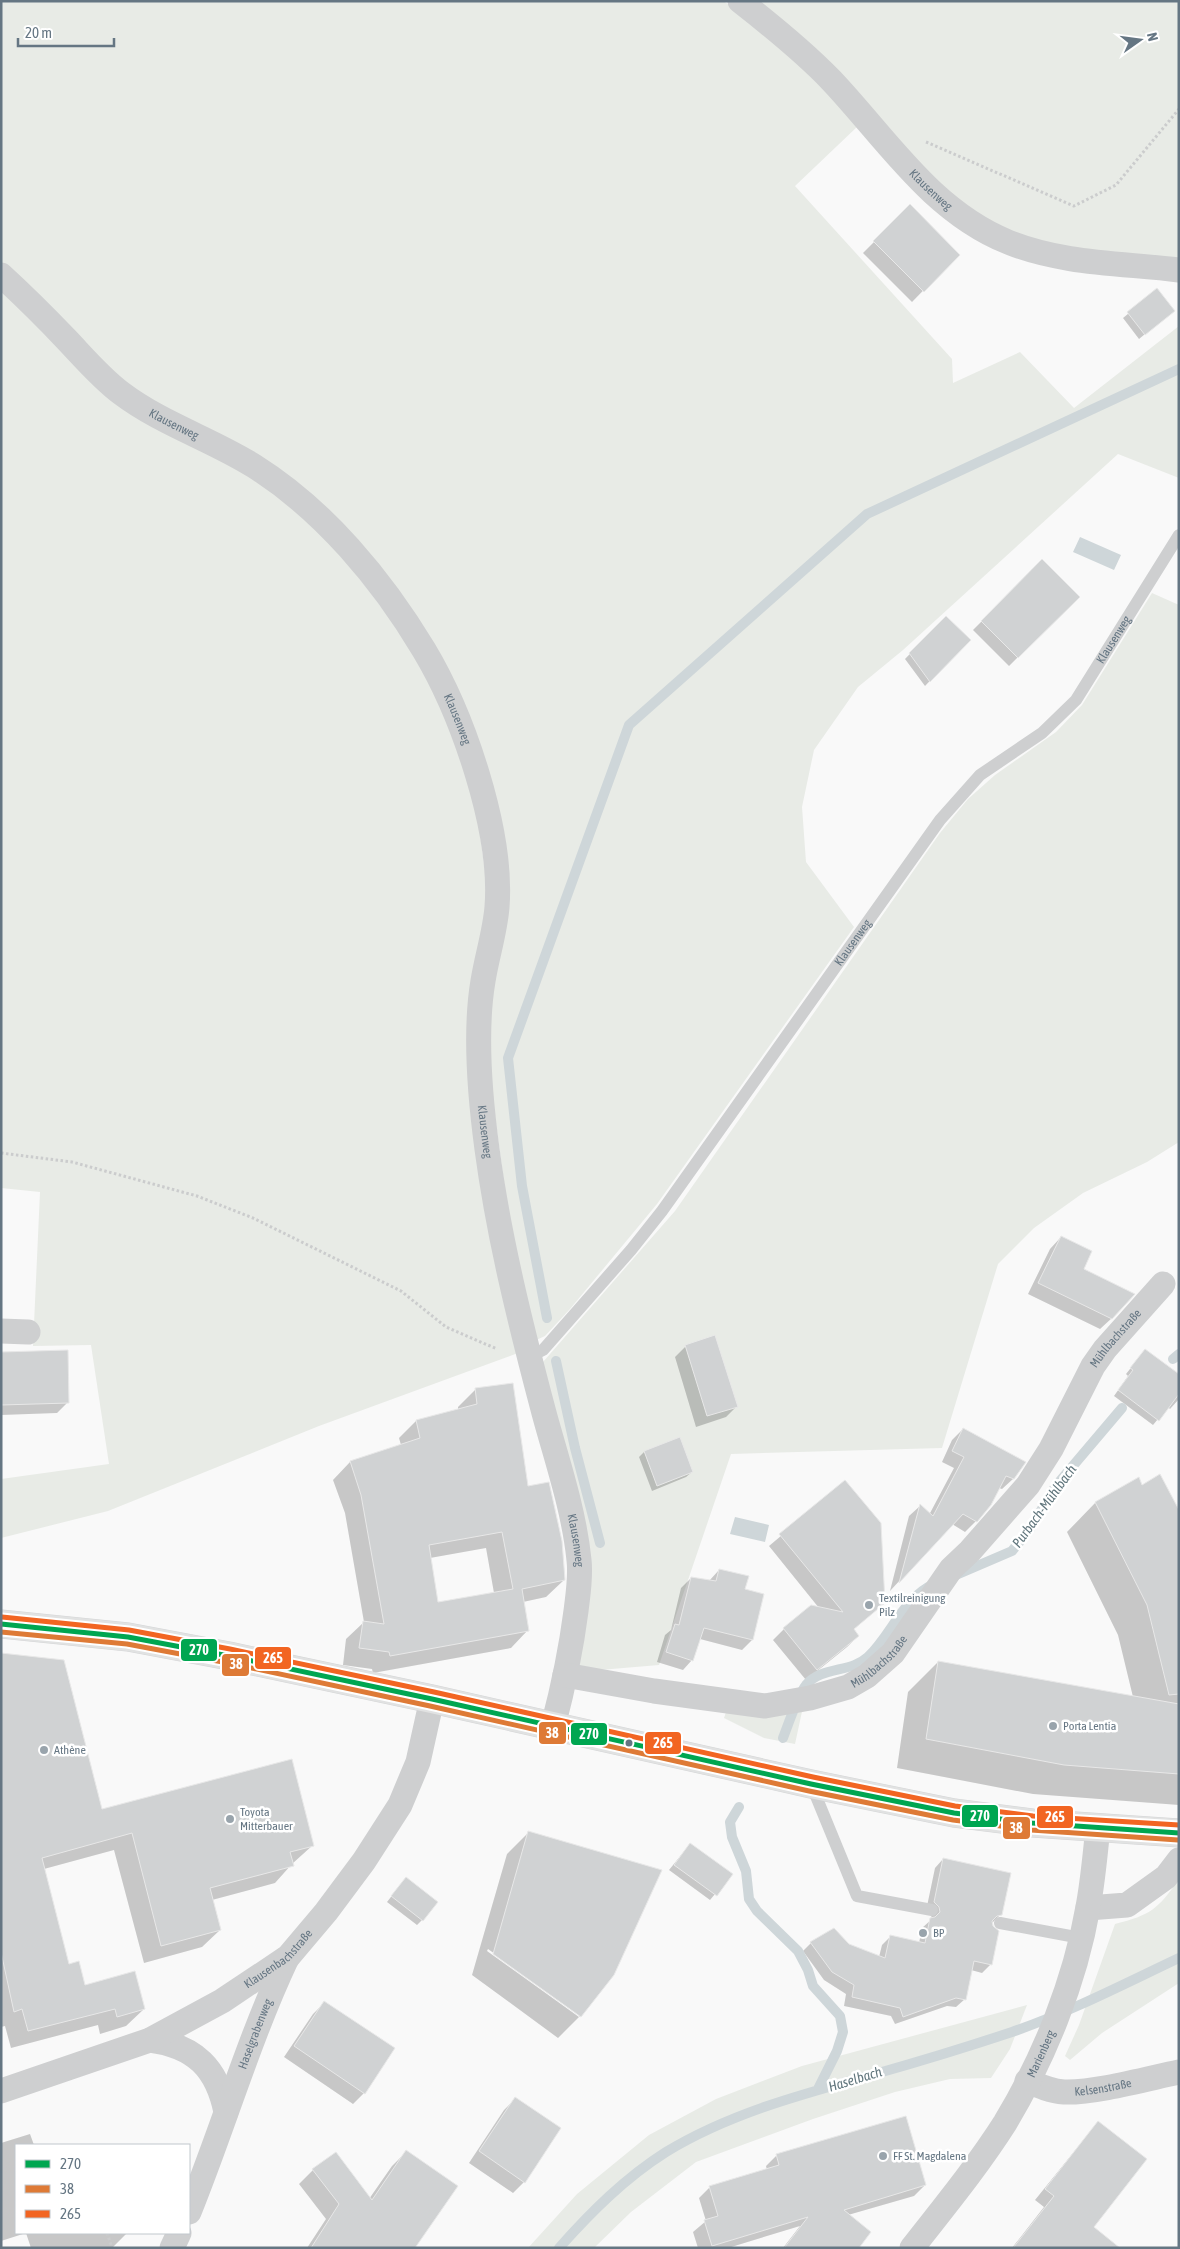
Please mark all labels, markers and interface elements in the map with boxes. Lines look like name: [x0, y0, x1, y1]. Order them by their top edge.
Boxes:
scale bar: [18, 15, 114, 47]
north arrow: [1115, 15, 1165, 65]
text: 20 m: [25, 24, 52, 41]
text: N: [1144, 31, 1161, 43]
street label: Klausenweg: [906, 166, 956, 214]
street label: Klausenweg: [147, 406, 202, 443]
street label: Klausenweg: [1093, 613, 1134, 666]
street label: Klausenweg: [441, 691, 474, 747]
street label: Klausenweg: [832, 916, 875, 969]
street label: Klausenweg: [475, 1104, 495, 1160]
street label: Mühlbachstraße: [1087, 1306, 1144, 1370]
water label: Purbach-Mühlbach: [1009, 1461, 1079, 1550]
street label: Klausenweg: [565, 1512, 587, 1568]
place label: Textilreinigung Pilz: [879, 1591, 946, 1619]
marker: Textilreinigung Pilz: [863, 1599, 875, 1611]
street label: Mühlbachstraße: [848, 1633, 910, 1691]
line badge: 270: [180, 1638, 218, 1662]
text: 270: [189, 1642, 209, 1658]
line badge: 265: [254, 1646, 292, 1670]
text: 265: [263, 1650, 283, 1666]
line badge: 38: [221, 1653, 250, 1677]
text: 38: [229, 1656, 243, 1672]
place label: Porta Lentia: [1063, 1719, 1116, 1733]
marker: Porta Lentia: [1047, 1720, 1059, 1732]
line badge: 38: [538, 1721, 567, 1745]
line badge: 270: [570, 1722, 608, 1746]
text: 38: [545, 1725, 559, 1741]
text: 270: [579, 1726, 599, 1742]
line badge: 265: [644, 1731, 682, 1755]
text: 265: [653, 1735, 673, 1751]
unlabelled marker: [624, 1738, 634, 1748]
place label: Athène: [54, 1743, 86, 1757]
marker: Athène: [38, 1744, 50, 1756]
line badge: 270: [961, 1804, 999, 1828]
place label: Toyota Mitterbauer: [240, 1805, 293, 1833]
line badge: 265: [1036, 1805, 1074, 1829]
text: 270: [970, 1808, 990, 1824]
text: 265: [1045, 1809, 1065, 1825]
marker: Toyota Mitterbauer: [224, 1813, 236, 1825]
line badge: 38: [1002, 1816, 1031, 1840]
text: 38: [1009, 1820, 1023, 1836]
place label: BP: [933, 1926, 945, 1940]
street label: Klausenbachstraße: [241, 1927, 315, 1991]
marker: BP: [917, 1927, 929, 1939]
street label: Haselgrabenweg: [235, 1996, 275, 2071]
street label: Marienberg: [1024, 2027, 1058, 2080]
water label: Haselbach: [826, 2063, 884, 2095]
street label: Kelsenstraße: [1074, 2076, 1133, 2099]
legend: [15, 2144, 190, 2234]
place label: FF St. Magdalena: [893, 2149, 966, 2163]
marker: FF St. Magdalena: [877, 2150, 889, 2162]
text: 270: [60, 2155, 81, 2172]
text: 38: [60, 2180, 74, 2197]
text: 265: [60, 2205, 81, 2222]

